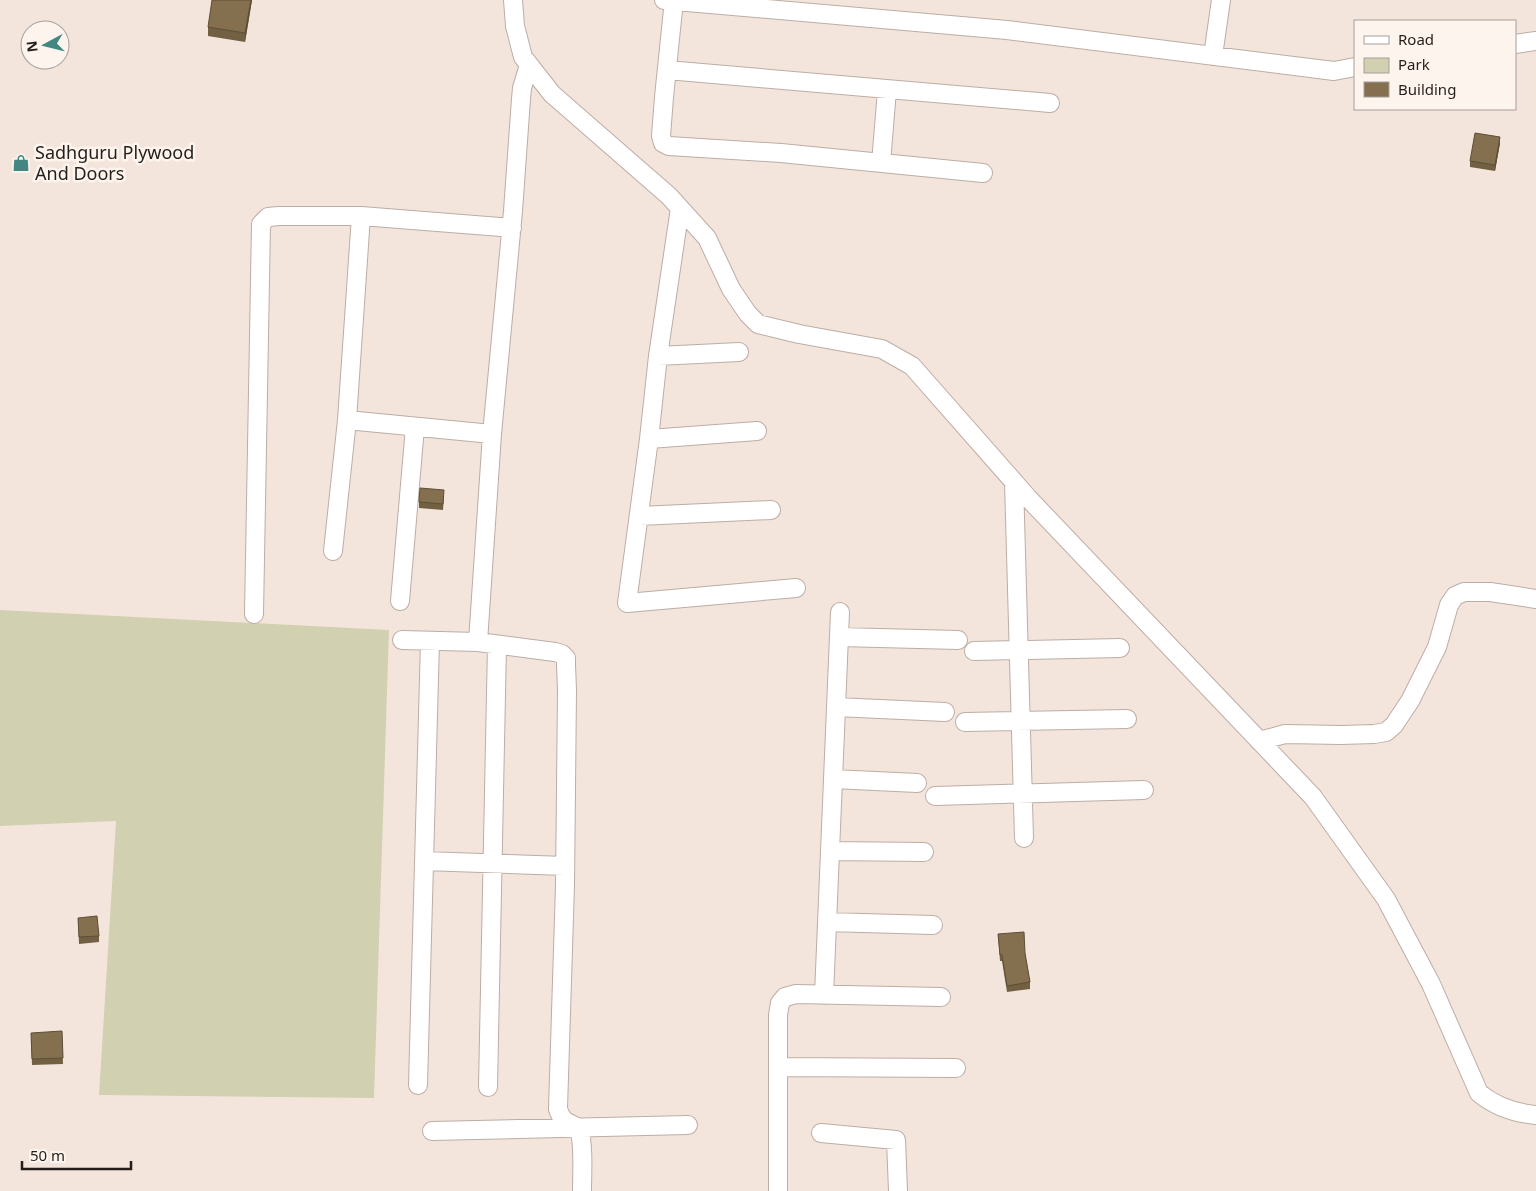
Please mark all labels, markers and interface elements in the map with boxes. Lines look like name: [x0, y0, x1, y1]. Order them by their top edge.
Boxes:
north arrow: [20, 20, 70, 70]
legend: [1354, 20, 1516, 110]
text: Road: [1398, 29, 1434, 49]
text: N: [21, 40, 42, 53]
text: Park: [1398, 54, 1430, 74]
text: Building: [1398, 79, 1456, 99]
place label: Sadhguru Plywood And Doors: [35, 140, 194, 185]
shop icon: Sadhguru Plywood And Doors: [11, 153, 31, 173]
scale bar: [22, 1138, 131, 1170]
text: 50 m: [30, 1145, 65, 1165]

